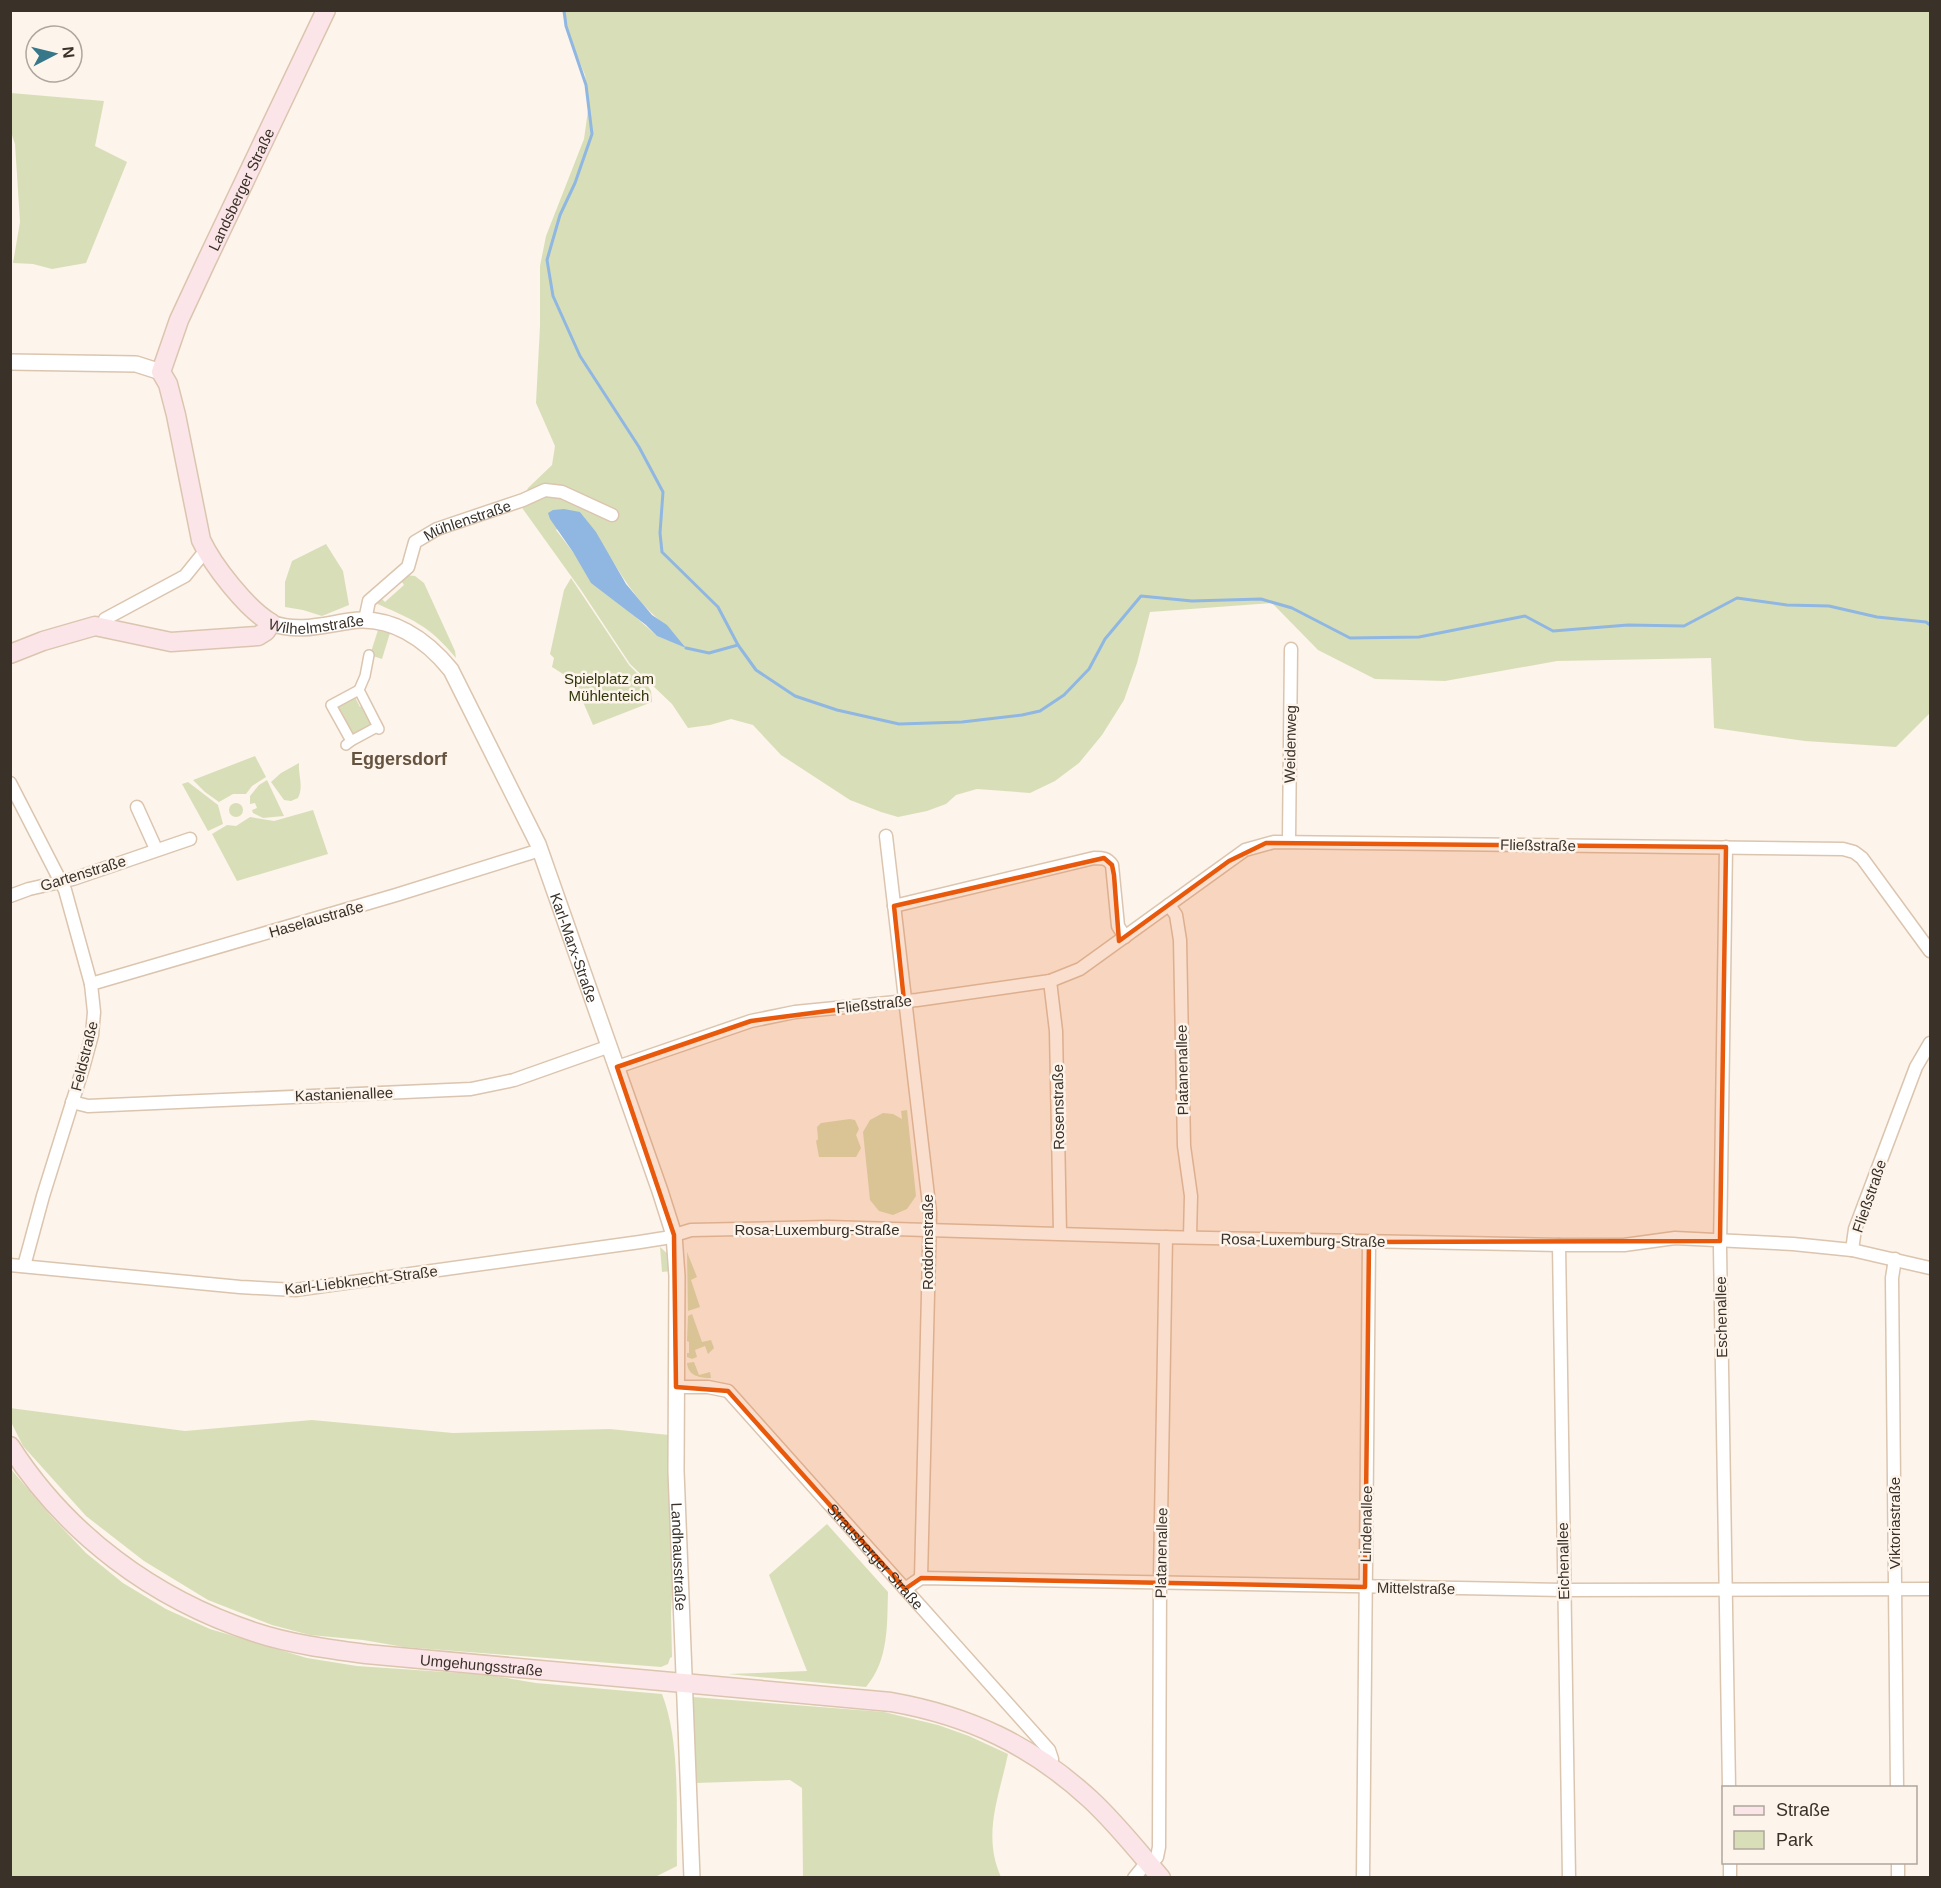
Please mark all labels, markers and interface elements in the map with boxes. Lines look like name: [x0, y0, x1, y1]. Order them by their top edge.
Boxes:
north arrow: [24, 24, 84, 84]
text: N: [59, 45, 78, 59]
street label: Landsberger Straße: [204, 125, 277, 253]
street label: Mühlenstraße: [420, 496, 513, 544]
street label: Wilhelmstraße: [267, 611, 364, 636]
park label: Spielplatz am Mühlenteich: [564, 670, 654, 704]
street label: Weidenweg: [1281, 705, 1299, 783]
district label: Eggersdorf: [351, 749, 448, 769]
street label: Fließstraße: [1500, 836, 1576, 854]
street label: Gartenstraße: [38, 852, 128, 894]
street label: Karl-Marx-Straße: [547, 891, 602, 1005]
street label: Haselaustraße: [267, 897, 365, 941]
street label: Fließstraße: [835, 992, 913, 1016]
street label: Feldstraße: [67, 1019, 101, 1093]
street label: Platanenallee: [1173, 1024, 1191, 1116]
street label: Rosenstraße: [1049, 1064, 1067, 1150]
street label: Kastanienallee: [295, 1084, 393, 1104]
street label: Fließstraße: [1849, 1157, 1889, 1235]
street label: Rotdornstraße: [919, 1194, 936, 1290]
street label: Rosa-Luxemburg-Straße: [734, 1221, 900, 1238]
street label: Rosa-Luxemburg-Straße: [1220, 1230, 1386, 1250]
street label: Karl-Liebknecht-Straße: [283, 1262, 439, 1298]
street label: Eschenallee: [1712, 1276, 1730, 1358]
street label: Viktoriastraße: [1886, 1477, 1903, 1569]
street label: Lindenallee: [1357, 1485, 1375, 1563]
street label: Strausberger Straße: [824, 1500, 927, 1613]
street label: Landhausstraße: [669, 1502, 690, 1611]
street label: Platanenallee: [1152, 1507, 1170, 1599]
street label: Eichenallee: [1554, 1522, 1572, 1600]
street label: Mittelstraße: [1377, 1579, 1455, 1597]
street label: Umgehungsstraße: [419, 1650, 544, 1679]
legend: [1722, 1786, 1917, 1864]
text: Straße: [1776, 1800, 1830, 1820]
text: Park: [1776, 1830, 1814, 1850]

